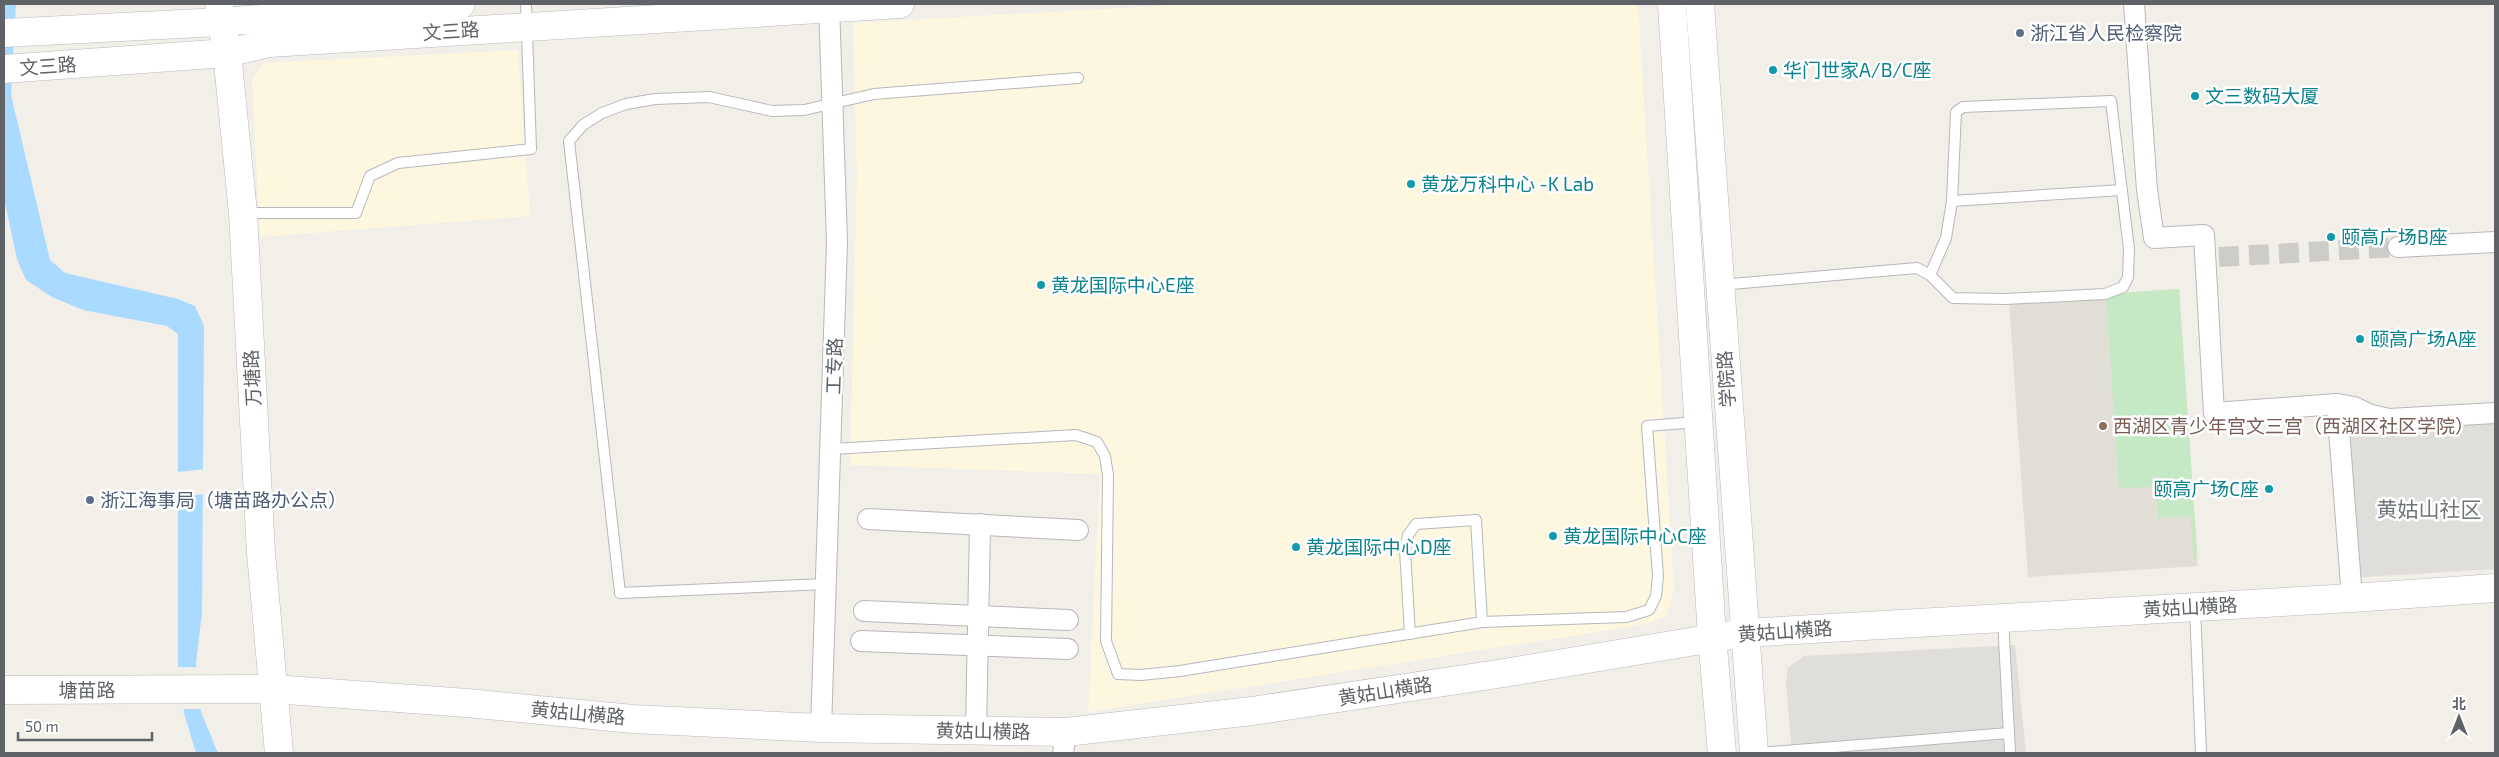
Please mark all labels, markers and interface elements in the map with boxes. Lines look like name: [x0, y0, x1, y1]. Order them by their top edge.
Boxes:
street label: 文三路: [422, 17, 480, 44]
place label: 浙江省人民检察院: [2030, 21, 2182, 44]
marker: 浙江省人民检察院: [2014, 27, 2026, 39]
street label: 文三路: [19, 52, 77, 79]
place label: 华门世家A/B/C座: [1783, 58, 1932, 81]
marker: 华门世家A/B/C座: [1767, 64, 1779, 76]
place label: 文三数码大厦: [2205, 84, 2319, 107]
marker: 文三数码大厦: [2189, 90, 2201, 102]
place label: 黄龙万科中心 -K Lab: [1421, 172, 1594, 195]
marker: 黄龙万科中心 -K Lab: [1405, 178, 1417, 190]
place label: 颐高广场B座: [2341, 225, 2448, 248]
marker: 颐高广场B座: [2325, 231, 2337, 243]
place label: 黄龙国际中心E座: [1051, 273, 1195, 296]
marker: 黄龙国际中心E座: [1035, 279, 1047, 291]
place label: 颐高广场A座: [2370, 327, 2477, 350]
marker: 颐高广场A座: [2354, 333, 2366, 345]
street label: 工专路: [821, 337, 846, 395]
street label: 万塘路: [239, 349, 264, 407]
street label: 学院路: [1712, 350, 1739, 408]
place label: 西湖区青少年宫文三宫（西湖区社区学院）: [2113, 414, 2474, 437]
marker: 西湖区青少年宫文三宫（西湖区社区学院）: [2097, 420, 2109, 432]
place label: 颐高广场C座: [2153, 477, 2259, 500]
marker: 颐高广场C座: [2263, 483, 2275, 495]
place label: 浙江海事局（塘苗路办公点）: [100, 488, 347, 511]
marker: 浙江海事局（塘苗路办公点）: [84, 494, 96, 506]
district label: 黄姑山社区: [2377, 496, 2482, 521]
place label: 黄龙国际中心C座: [1563, 524, 1707, 547]
marker: 黄龙国际中心C座: [1547, 530, 1559, 542]
place label: 黄龙国际中心D座: [1306, 535, 1452, 558]
marker: 黄龙国际中心D座: [1290, 541, 1302, 553]
street label: 黄姑山横路: [2142, 593, 2238, 620]
street label: 黄姑山横路: [1737, 616, 1833, 645]
street label: 黄姑山横路: [1336, 672, 1434, 709]
street label: 塘苗路: [58, 678, 116, 701]
north arrow: [2434, 692, 2484, 742]
text: 北: [2452, 695, 2466, 712]
street label: 黄姑山横路: [530, 697, 626, 728]
scale bar: [18, 710, 151, 742]
text: 50 m: [25, 717, 59, 735]
street label: 黄姑山横路: [935, 718, 1031, 743]

